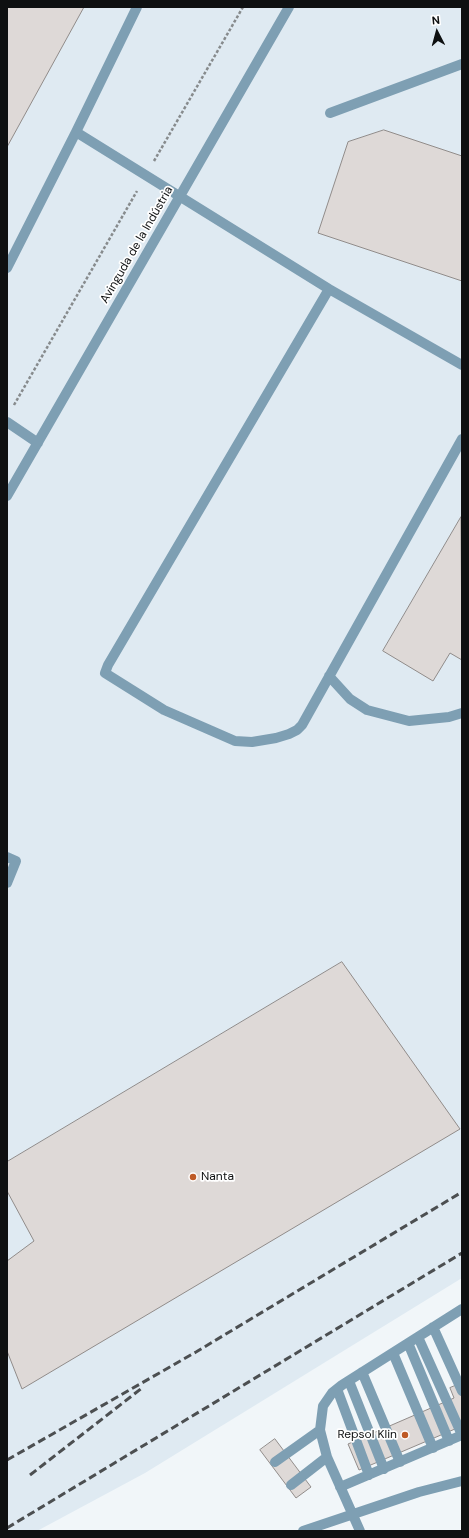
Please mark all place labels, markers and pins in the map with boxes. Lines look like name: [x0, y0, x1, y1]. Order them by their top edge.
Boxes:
place label: Nanta: [201, 1170, 234, 1184]
marker: Nanta: [188, 1172, 198, 1182]
place label: Repsol Klin: [337, 1428, 397, 1442]
marker: Repsol Klin: [400, 1430, 410, 1440]

